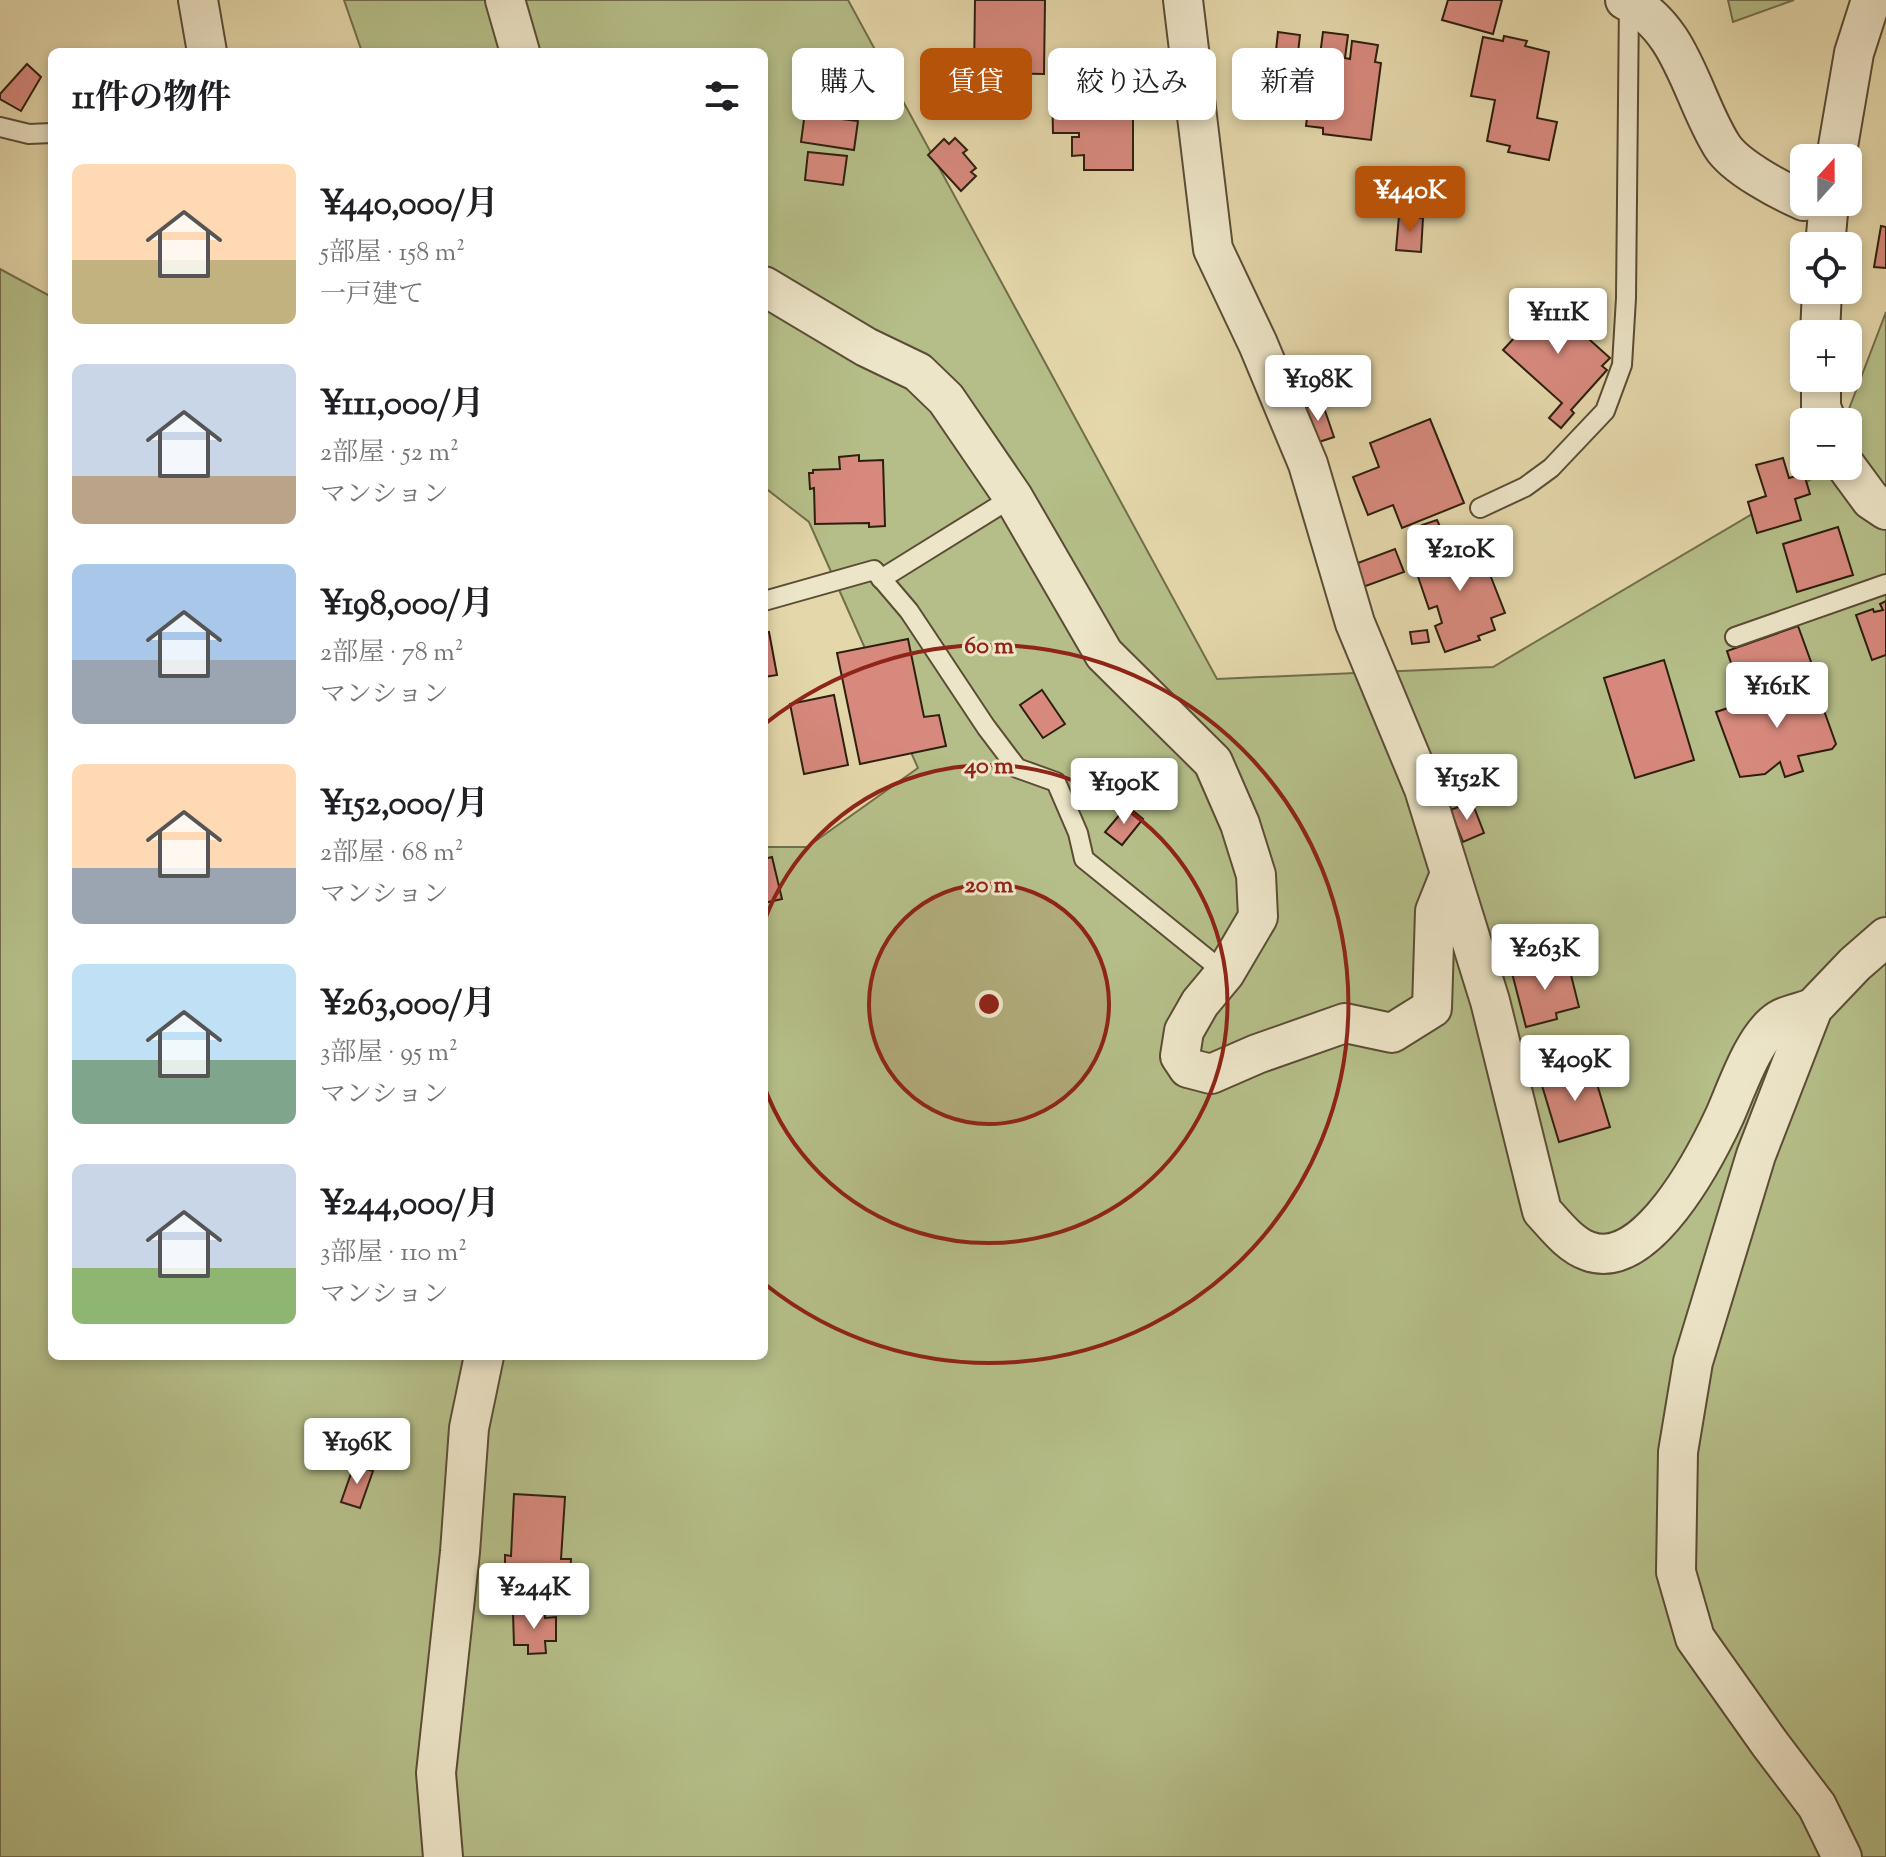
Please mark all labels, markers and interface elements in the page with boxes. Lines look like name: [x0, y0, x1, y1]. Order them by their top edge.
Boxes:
chip: 購入: [792, 48, 904, 120]
chip: 賃貸: [920, 48, 1032, 120]
chip: 絞り込み: [1048, 48, 1216, 120]
chip: 新着: [1232, 48, 1344, 120]
icon: filters: [700, 74, 744, 118]
text: 11件の物件: [72, 75, 231, 124]
north arrow: [1790, 144, 1862, 216]
map controls: [1790, 144, 1862, 480]
pin: ¥440K: [1354, 166, 1466, 234]
text: ¥440K: [1373, 173, 1447, 210]
text: ¥440,000/月: [320, 181, 499, 230]
icon: home: [136, 196, 232, 292]
button: locate: [1790, 232, 1862, 304]
text: 5部屋 · 158 m²: [320, 235, 465, 272]
text: 一戸建て: [320, 277, 424, 314]
pin: ¥111K: [1502, 288, 1614, 356]
text: ¥111K: [1527, 295, 1589, 332]
button: +: [1790, 320, 1862, 392]
pin: ¥198K: [1262, 355, 1374, 423]
text: ¥198K: [1283, 362, 1353, 399]
text: ¥111,000/月: [320, 381, 485, 430]
icon: home: [136, 396, 232, 492]
button: −: [1790, 408, 1862, 480]
text: 2部屋 · 52 m²: [320, 435, 459, 472]
text: マンション: [320, 477, 449, 514]
pin: ¥210K: [1404, 525, 1516, 593]
text: ¥210K: [1425, 532, 1495, 569]
text: ¥198,000/月: [320, 581, 494, 630]
icon: home: [136, 596, 232, 692]
text: 60 m: [964, 630, 1014, 664]
text: 2部屋 · 78 m²: [320, 635, 464, 672]
pin: ¥161K: [1721, 662, 1833, 730]
text: ¥161K: [1744, 669, 1810, 706]
text: マンション: [320, 677, 449, 714]
text: 40 m: [963, 750, 1014, 784]
pin: ¥152K: [1411, 754, 1523, 822]
pin: ¥190K: [1068, 758, 1180, 826]
text: ¥152K: [1434, 761, 1500, 798]
text: ¥190K: [1089, 765, 1159, 802]
text: ¥152,000/月: [320, 781, 489, 830]
icon: home: [136, 796, 232, 892]
text: 2部屋 · 68 m²: [320, 835, 464, 872]
text: 20 m: [965, 869, 1014, 903]
text: マンション: [320, 877, 449, 914]
pin: ¥263K: [1489, 924, 1601, 992]
text: ¥263K: [1510, 931, 1580, 968]
text: ¥263,000/月: [320, 981, 496, 1030]
centre of rings: [975, 990, 1003, 1018]
icon: home: [136, 996, 232, 1092]
text: 3部屋 · 95 m²: [320, 1035, 458, 1072]
pin: ¥409K: [1519, 1035, 1631, 1103]
text: ¥409K: [1538, 1042, 1612, 1079]
text: マンション: [320, 1077, 449, 1114]
text: ¥244,000/月: [320, 1181, 500, 1230]
icon: home: [136, 1196, 232, 1292]
text: 3部屋 · 110 m²: [320, 1235, 467, 1272]
text: マンション: [320, 1277, 449, 1314]
pin: ¥196K: [301, 1418, 413, 1486]
text: ¥196K: [322, 1425, 392, 1462]
pin: ¥244K: [478, 1563, 590, 1631]
text: ¥244K: [497, 1570, 571, 1607]

